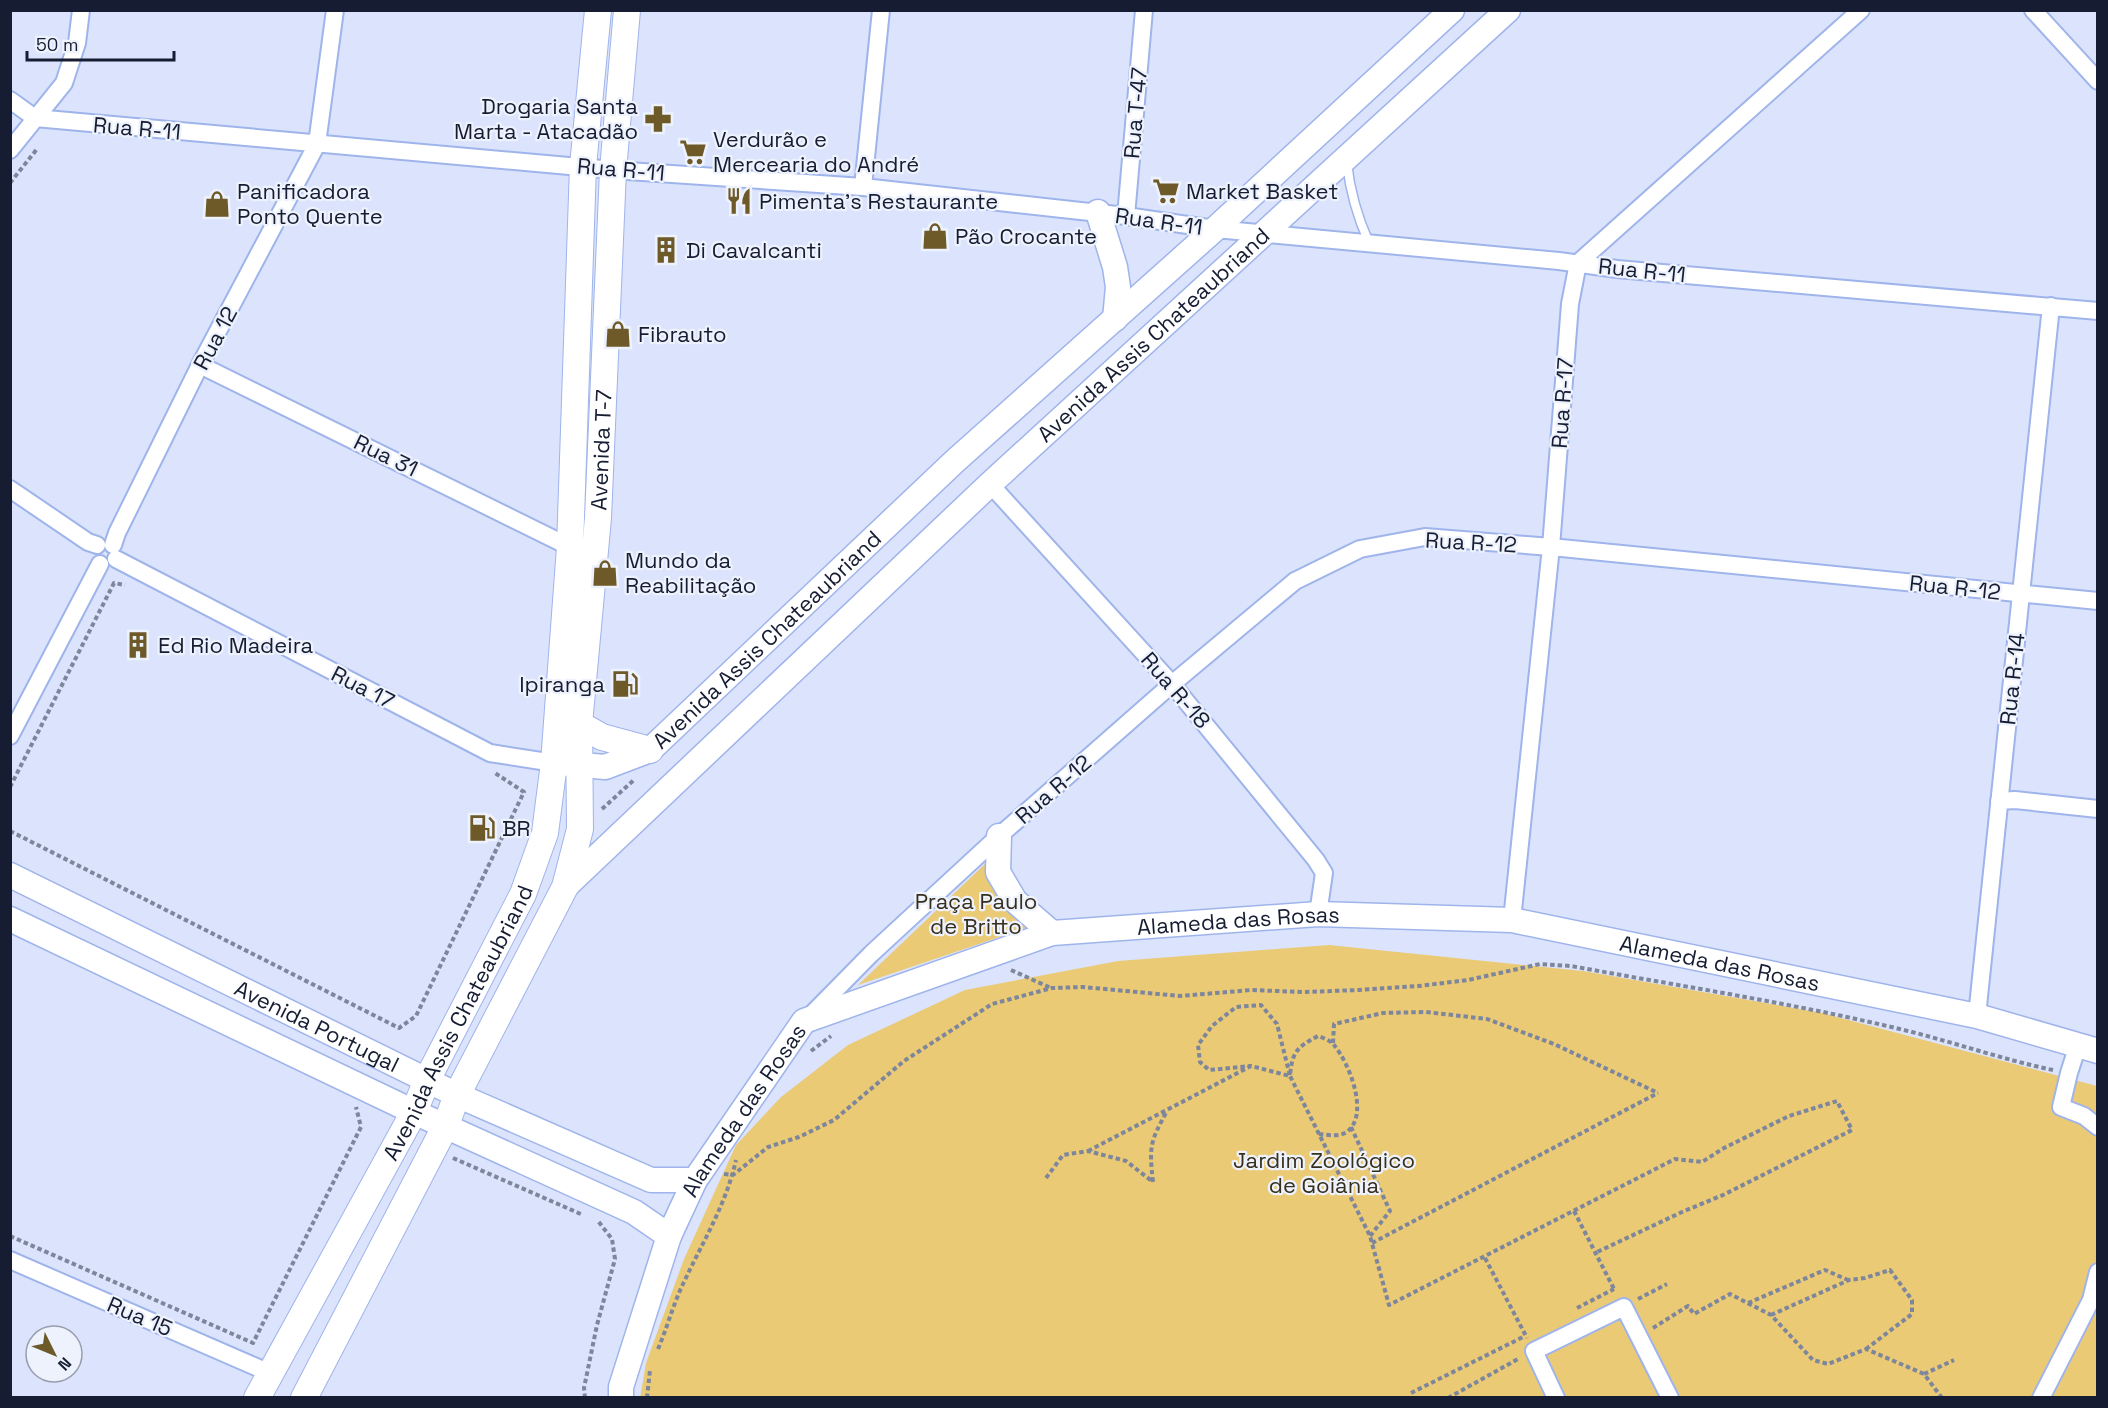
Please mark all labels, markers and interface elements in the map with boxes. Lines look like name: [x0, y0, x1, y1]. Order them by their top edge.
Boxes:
scale bar: [27, 24, 174, 62]
text: 50 m: [36, 33, 78, 56]
street label: Rua T-47: [1117, 66, 1153, 160]
place label: Drogaria Santa Marta - Atacadão: [454, 92, 638, 145]
pharmacy icon: Drogaria Santa Marta - Atacadão: [643, 104, 673, 134]
street label: Rua R-11: [92, 110, 182, 146]
place label: Verdurão e Mercearia do André: [713, 125, 919, 178]
supermarket icon: Verdurão e Mercearia do André: [678, 137, 708, 167]
street label: Rua R-11: [576, 151, 666, 187]
supermarket icon: Market Basket: [1151, 176, 1181, 206]
place label: Panificadora Ponto Quente: [237, 177, 383, 230]
place label: Market Basket: [1186, 177, 1338, 205]
restaurant icon: Pimenta's Restaurante: [724, 186, 754, 216]
place label: Pimenta's Restaurante: [759, 187, 998, 215]
shop icon: Panificadora Ponto Quente: [202, 189, 232, 219]
street label: Rua R-11: [1114, 201, 1204, 241]
shop icon: Pão Crocante: [920, 221, 950, 251]
street label: Avenida Assis Chateaubriand: [1031, 221, 1275, 448]
place label: Pão Crocante: [955, 222, 1097, 250]
building icon: Di Cavalcanti: [651, 235, 681, 265]
place label: Di Cavalcanti: [686, 236, 822, 264]
street label: Rua R-11: [1597, 251, 1687, 289]
street label: Rua 12: [187, 301, 243, 375]
shop icon: Fibrauto: [603, 319, 633, 349]
place label: Fibrauto: [638, 320, 727, 348]
street label: Rua R-17: [1545, 357, 1579, 449]
street label: Avenida T-7: [584, 389, 618, 511]
street label: Rua 31: [349, 428, 423, 482]
street label: Avenida Assis Chateaubriand: [646, 524, 887, 755]
street label: Rua R-12: [1424, 526, 1518, 558]
place label: Mundo da Reabilitação: [625, 546, 756, 599]
shop icon: Mundo da Reabilitação: [590, 558, 620, 588]
street label: Rua R-12: [1908, 568, 2002, 606]
building icon: Ed Rio Madeira: [123, 630, 153, 660]
place label: Ed Rio Madeira: [158, 631, 314, 659]
street label: Rua R-14: [1993, 631, 2031, 726]
street label: Rua R-18: [1135, 646, 1217, 734]
street label: Rua 17: [327, 659, 399, 715]
fuel station icon: Ipiranga: [610, 669, 640, 699]
place label: Ipiranga: [519, 670, 605, 698]
street label: Rua R-12: [1009, 748, 1097, 830]
fuel station icon: BR: [467, 813, 497, 843]
place label: BR: [502, 814, 530, 842]
street label: Avenida Assis Chateaubriand: [376, 881, 539, 1165]
park label: Praça Paulo de Britto: [915, 887, 1037, 940]
street label: Alameda das Rosas: [1136, 900, 1340, 941]
street label: Alameda das Rosas: [1617, 929, 1822, 997]
street label: Avenida Portugal: [230, 974, 404, 1078]
street label: Alameda das Rosas: [675, 1018, 812, 1201]
park label: Jardim Zoológico de Goiânia: [1233, 1146, 1415, 1199]
street label: Rua 15: [103, 1290, 177, 1342]
north arrow: [24, 1324, 84, 1384]
text: N: [53, 1353, 76, 1375]

